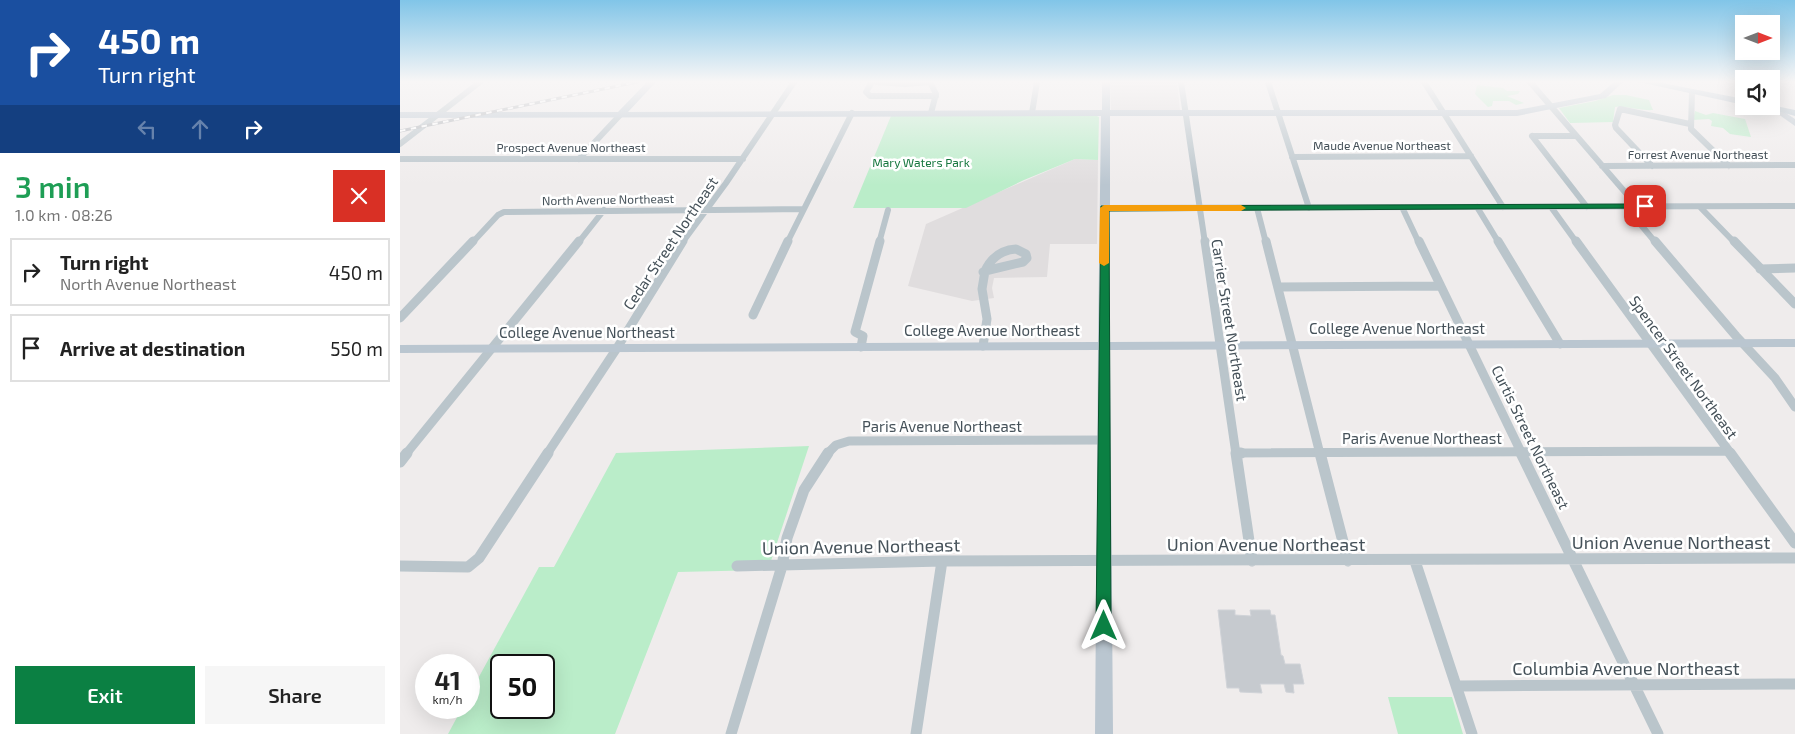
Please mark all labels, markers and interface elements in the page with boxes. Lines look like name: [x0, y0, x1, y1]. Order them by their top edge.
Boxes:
north arrow: [1735, 15, 1780, 60]
map controls: [1735, 15, 1780, 115]
text: 450 m: [98, 19, 200, 61]
icon: right: [15, 20, 80, 85]
text: Turn right: [98, 61, 196, 87]
button: sound: [1735, 70, 1780, 115]
icon: left: [133, 115, 161, 143]
icon: ahead: [186, 115, 214, 143]
icon: right: [239, 115, 267, 143]
street label: Maude Avenue Northeast: [1313, 138, 1451, 152]
street label: Prospect Avenue Northeast: [496, 140, 646, 154]
street label: Forrest Avenue Northeast: [1628, 147, 1769, 161]
park label: Mary Waters Park: [872, 155, 970, 169]
text: 3 min: [15, 168, 91, 204]
button: close: [333, 170, 385, 222]
street label: Cedar Street Northeast: [619, 173, 721, 313]
pin: [1624, 185, 1666, 227]
street label: North Avenue Northeast: [542, 191, 675, 207]
icon: arrive: [1631, 192, 1659, 220]
text: 1.0 km · 08:26: [15, 205, 113, 224]
street label: Carrier Street Northeast: [1208, 238, 1252, 403]
text: Turn right: [60, 251, 148, 274]
icon: right: [17, 258, 45, 286]
text: 450 m: [329, 261, 383, 284]
text: North Avenue Northeast: [60, 274, 236, 293]
street label: Spencer Street Northeast: [1626, 292, 1742, 442]
street label: College Avenue Northeast: [1309, 319, 1485, 337]
street label: College Avenue Northeast: [904, 321, 1080, 339]
street label: College Avenue Northeast: [499, 323, 675, 341]
icon: arrive: [17, 334, 45, 362]
text: Arrive at destination: [60, 337, 245, 360]
text: 550 m: [330, 337, 383, 360]
street label: Curtis Street Northeast: [1488, 362, 1574, 512]
street label: Paris Avenue Northeast: [862, 417, 1022, 435]
street label: Paris Avenue Northeast: [1342, 429, 1502, 447]
street label: Union Avenue Northeast: [1572, 531, 1770, 553]
street label: Union Avenue Northeast: [762, 533, 961, 559]
street label: Union Avenue Northeast: [1167, 533, 1365, 555]
position arrow: [1077, 599, 1129, 651]
speed limit sign: 50: [490, 654, 555, 719]
street label: Columbia Avenue Northeast: [1512, 657, 1740, 679]
text: 41: [434, 665, 461, 695]
button: Exit: [15, 666, 195, 724]
button: Share: [205, 666, 385, 724]
text: km/h: [433, 692, 462, 706]

